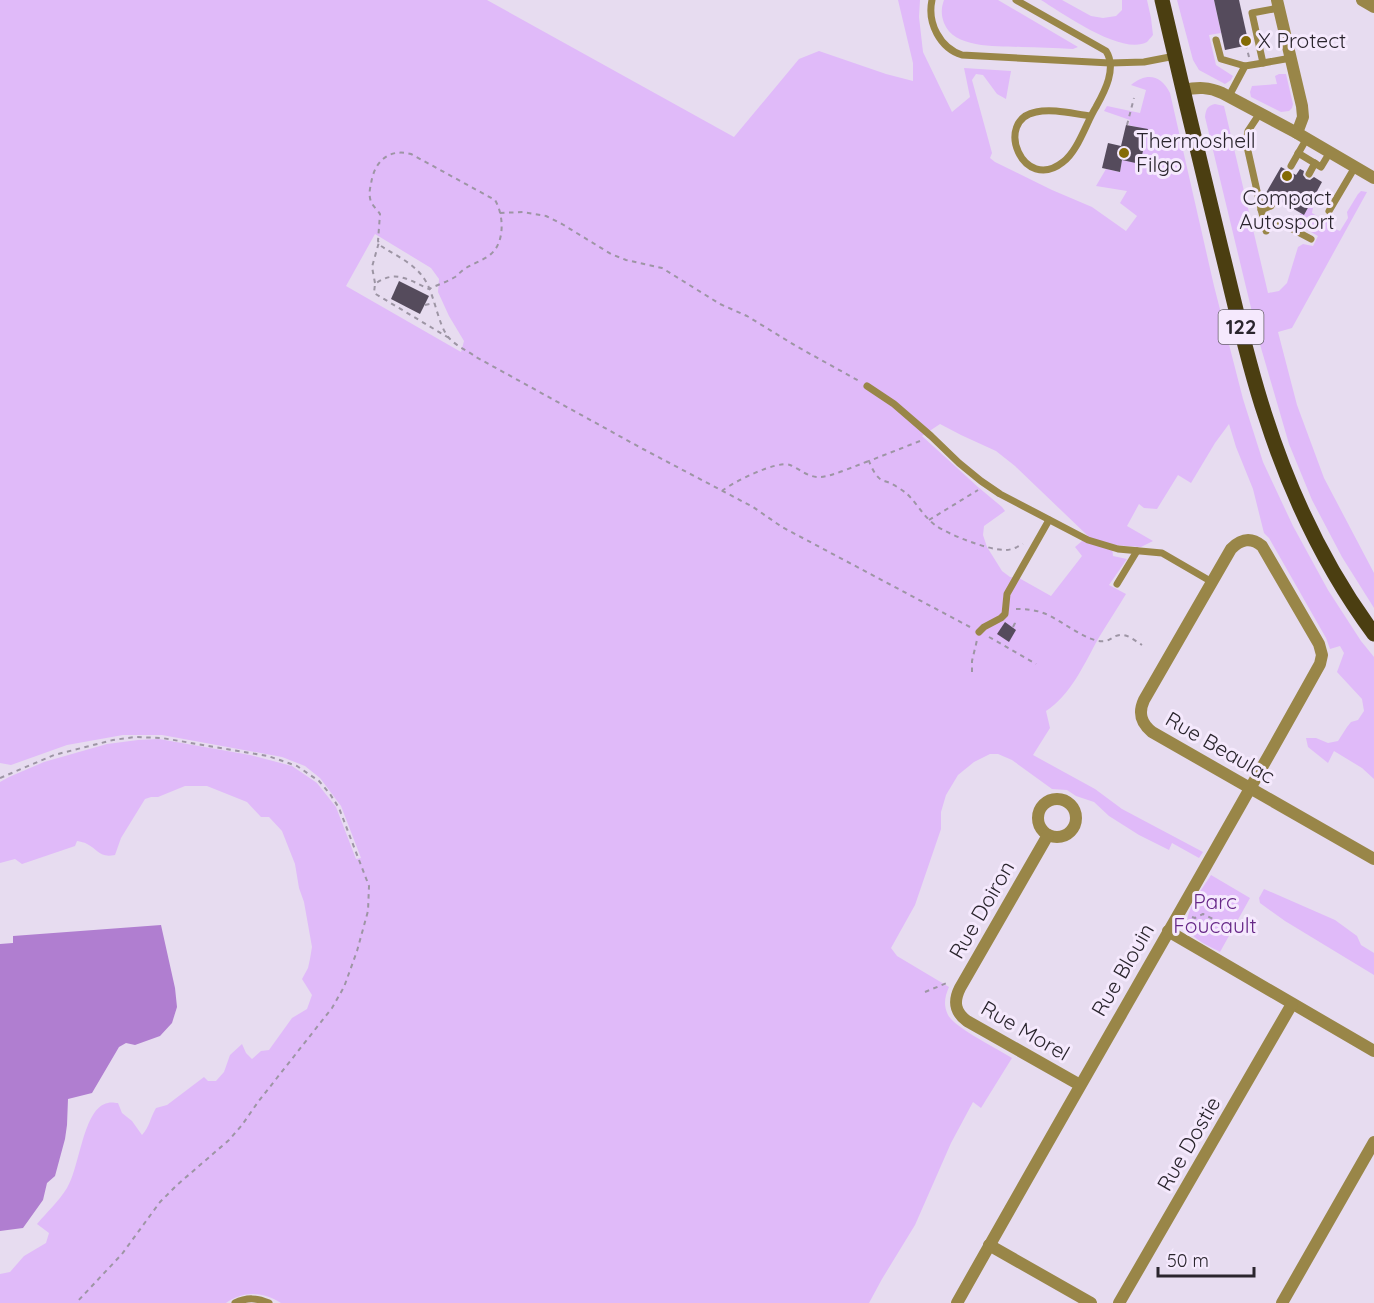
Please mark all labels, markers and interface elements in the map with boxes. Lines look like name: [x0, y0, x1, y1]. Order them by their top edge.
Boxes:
place label: X Protect: [1258, 27, 1346, 53]
marker: X Protect: [1239, 34, 1253, 48]
place label: Thermoshell Filgo: [1136, 127, 1256, 177]
marker: Thermoshell Filgo: [1117, 146, 1131, 160]
marker: Compact Autosport: [1280, 169, 1294, 183]
place label: Compact Autosport: [1239, 184, 1335, 234]
road number: 122: [1218, 310, 1264, 344]
street label: Rue Beaulac: [1161, 705, 1280, 789]
street label: Rue Doiron: [943, 856, 1019, 963]
park label: Parc Foucault: [1173, 888, 1257, 938]
street label: Rue Blouin: [1085, 918, 1159, 1021]
street label: Rue Morel: [977, 994, 1074, 1066]
street label: Rue Dostie: [1151, 1092, 1226, 1195]
scale bar: [1158, 1240, 1254, 1278]
text: 50 m: [1167, 1249, 1209, 1272]

